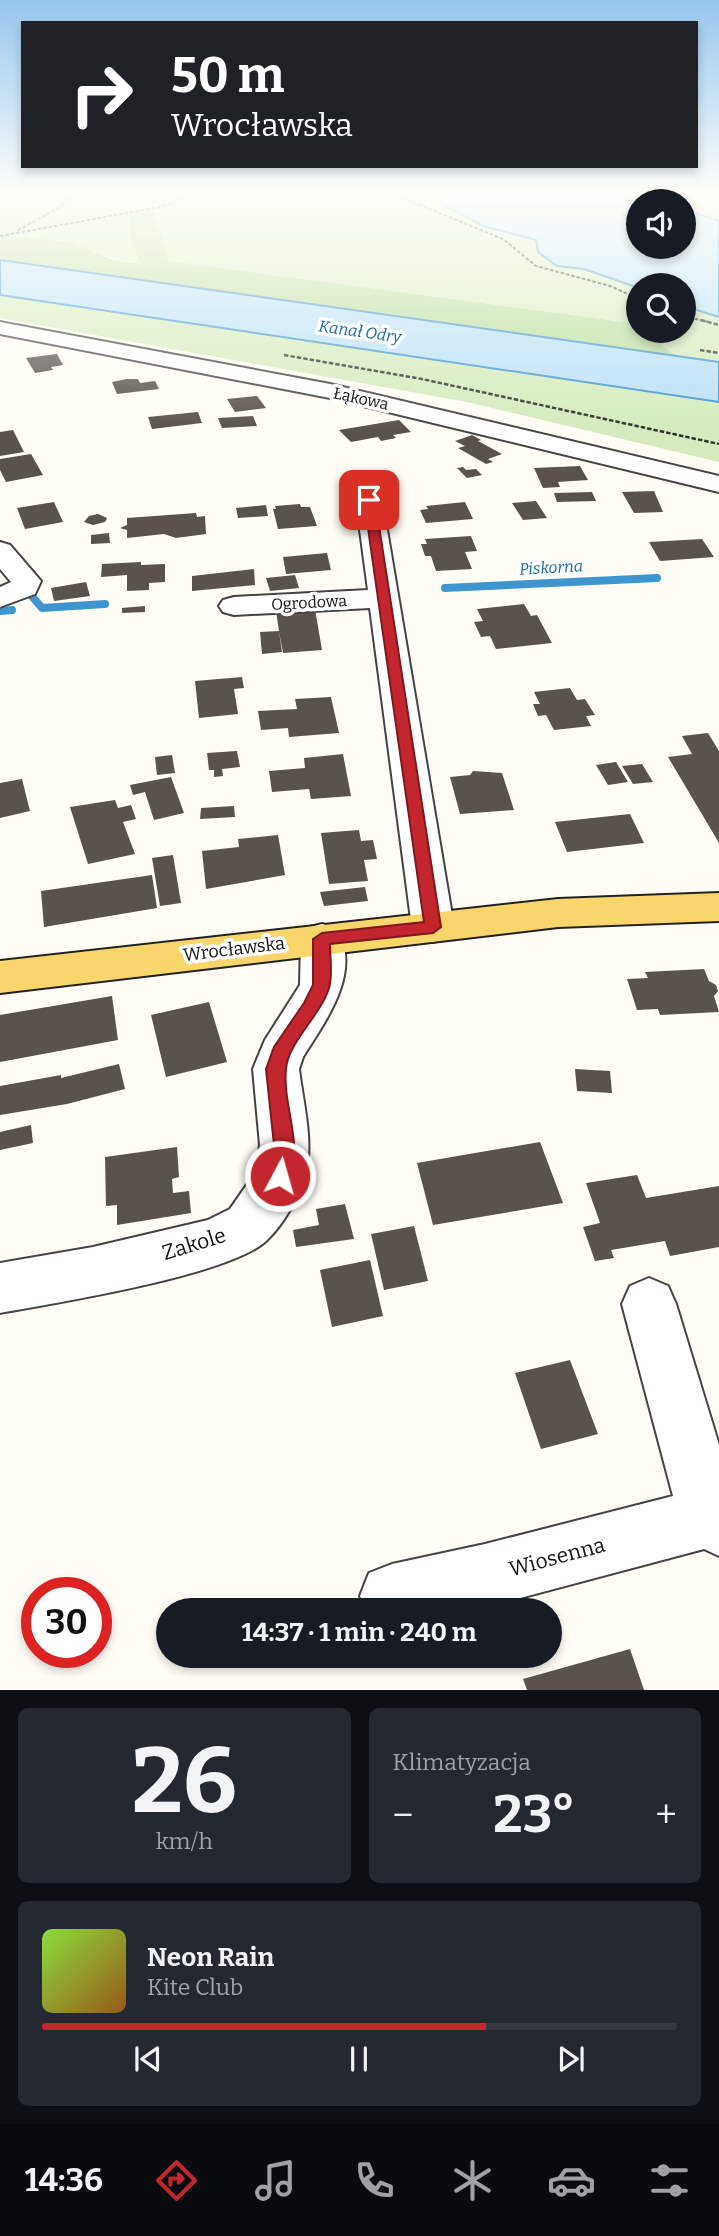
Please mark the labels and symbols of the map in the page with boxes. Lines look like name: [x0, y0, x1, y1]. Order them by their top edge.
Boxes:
water label: Kanał Odry: [318, 316, 403, 347]
street label: Łąkowa: [331, 383, 391, 414]
pin: [339, 470, 399, 530]
water label: Piskorna: [519, 556, 583, 579]
street label: Ogrodowa: [271, 591, 348, 614]
street label: Wrocławska: [182, 932, 286, 966]
position arrow: [243, 1139, 317, 1213]
street label: Zakole: [159, 1222, 229, 1266]
street label: Wiosenna: [506, 1532, 608, 1582]
speed limit sign: 30: [21, 1577, 112, 1668]

